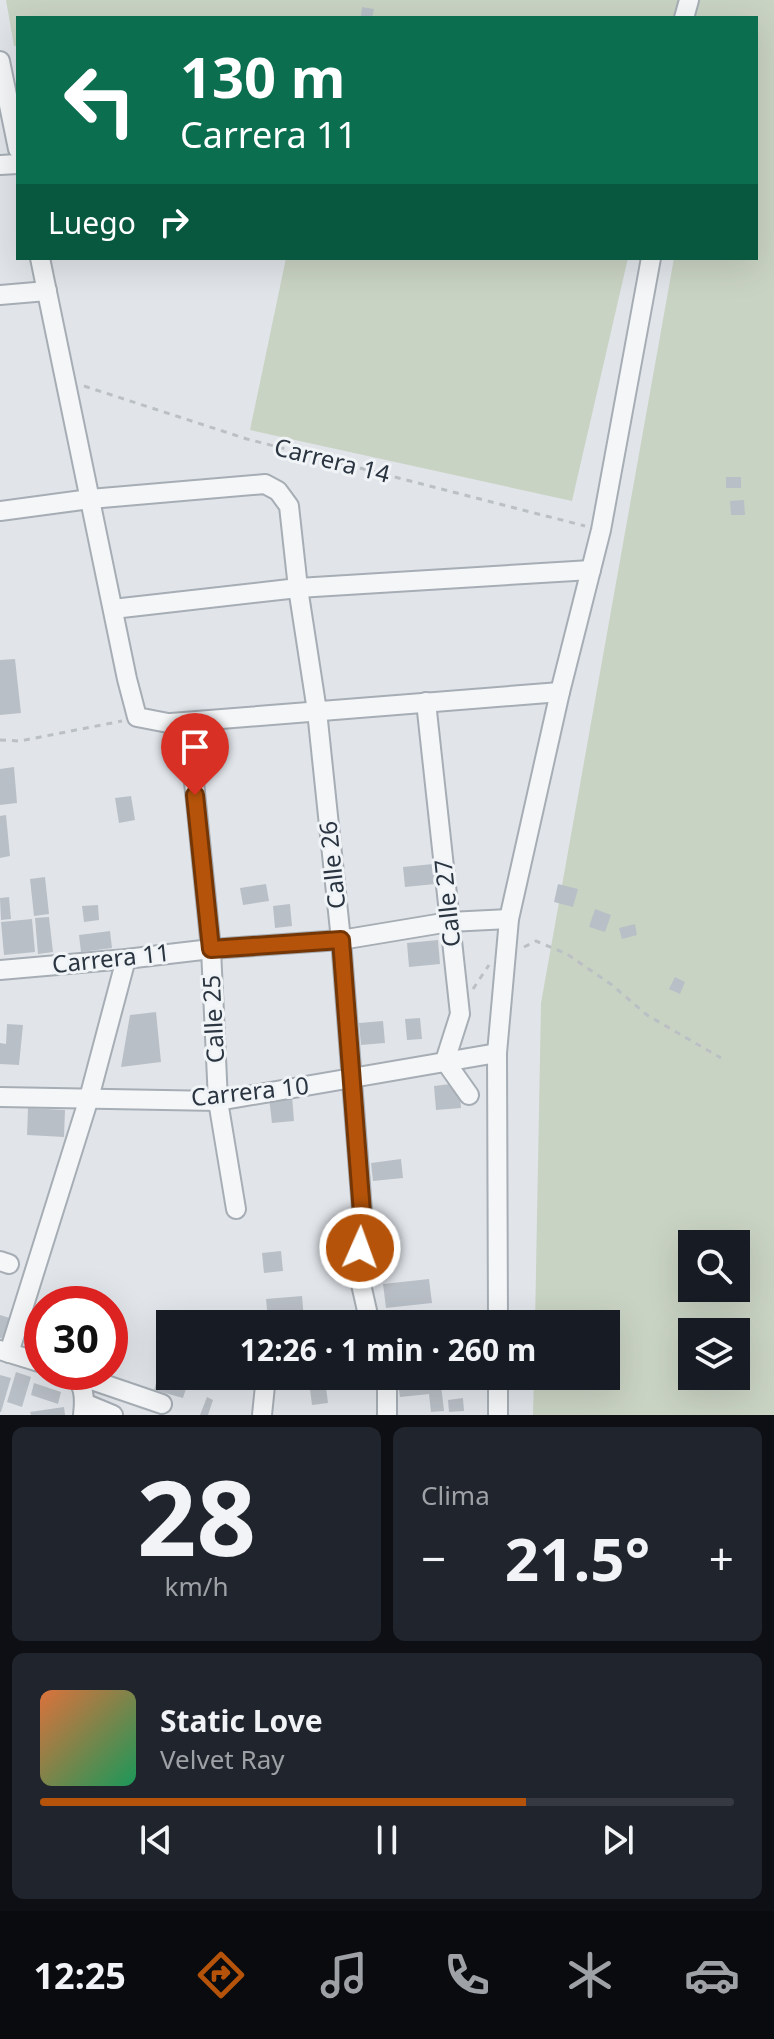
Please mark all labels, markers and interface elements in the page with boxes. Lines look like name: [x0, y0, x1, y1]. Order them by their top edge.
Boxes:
text: 130 m: [180, 38, 345, 114]
icon: left: [48, 48, 152, 152]
text: Carrera 11: [180, 110, 357, 159]
icon: right: [152, 200, 196, 244]
text: Luego: [48, 202, 136, 243]
street label: Carrera 14: [271, 429, 394, 490]
pin: [161, 713, 229, 795]
icon: arrive: [173, 725, 217, 769]
street label: Calle 26: [310, 820, 353, 911]
street label: Calle 27: [425, 858, 468, 949]
street label: Carrera 11: [50, 935, 171, 980]
street label: Calle 25: [194, 974, 231, 1064]
street label: Carrera 10: [189, 1068, 310, 1113]
position arrow: [318, 1206, 402, 1290]
map controls: [678, 1230, 750, 1390]
button: search: [678, 1230, 750, 1302]
speed limit sign: 30: [24, 1286, 128, 1390]
button: layers: [678, 1318, 750, 1390]
text: 12:26 · 1 min · 260 m: [240, 1329, 536, 1370]
text: 28: [137, 1445, 256, 1586]
text: Clima: [421, 1477, 490, 1513]
text: 21.5°: [505, 1517, 650, 1599]
text: −: [421, 1528, 446, 1588]
text: +: [709, 1528, 734, 1588]
text: km/h: [165, 1568, 228, 1604]
text: Static Love: [160, 1700, 323, 1741]
text: Velvet Ray: [160, 1741, 285, 1777]
icon: previous: [134, 1818, 178, 1862]
icon: pause: [365, 1818, 409, 1862]
icon: next: [596, 1818, 640, 1862]
icon: directions: [193, 1947, 249, 2003]
icon: music: [316, 1947, 372, 2003]
icon: phone: [439, 1947, 495, 2003]
icon: climate: [562, 1947, 618, 2003]
icon: car: [684, 1947, 740, 2003]
text: 12:25: [33, 1951, 126, 2000]

